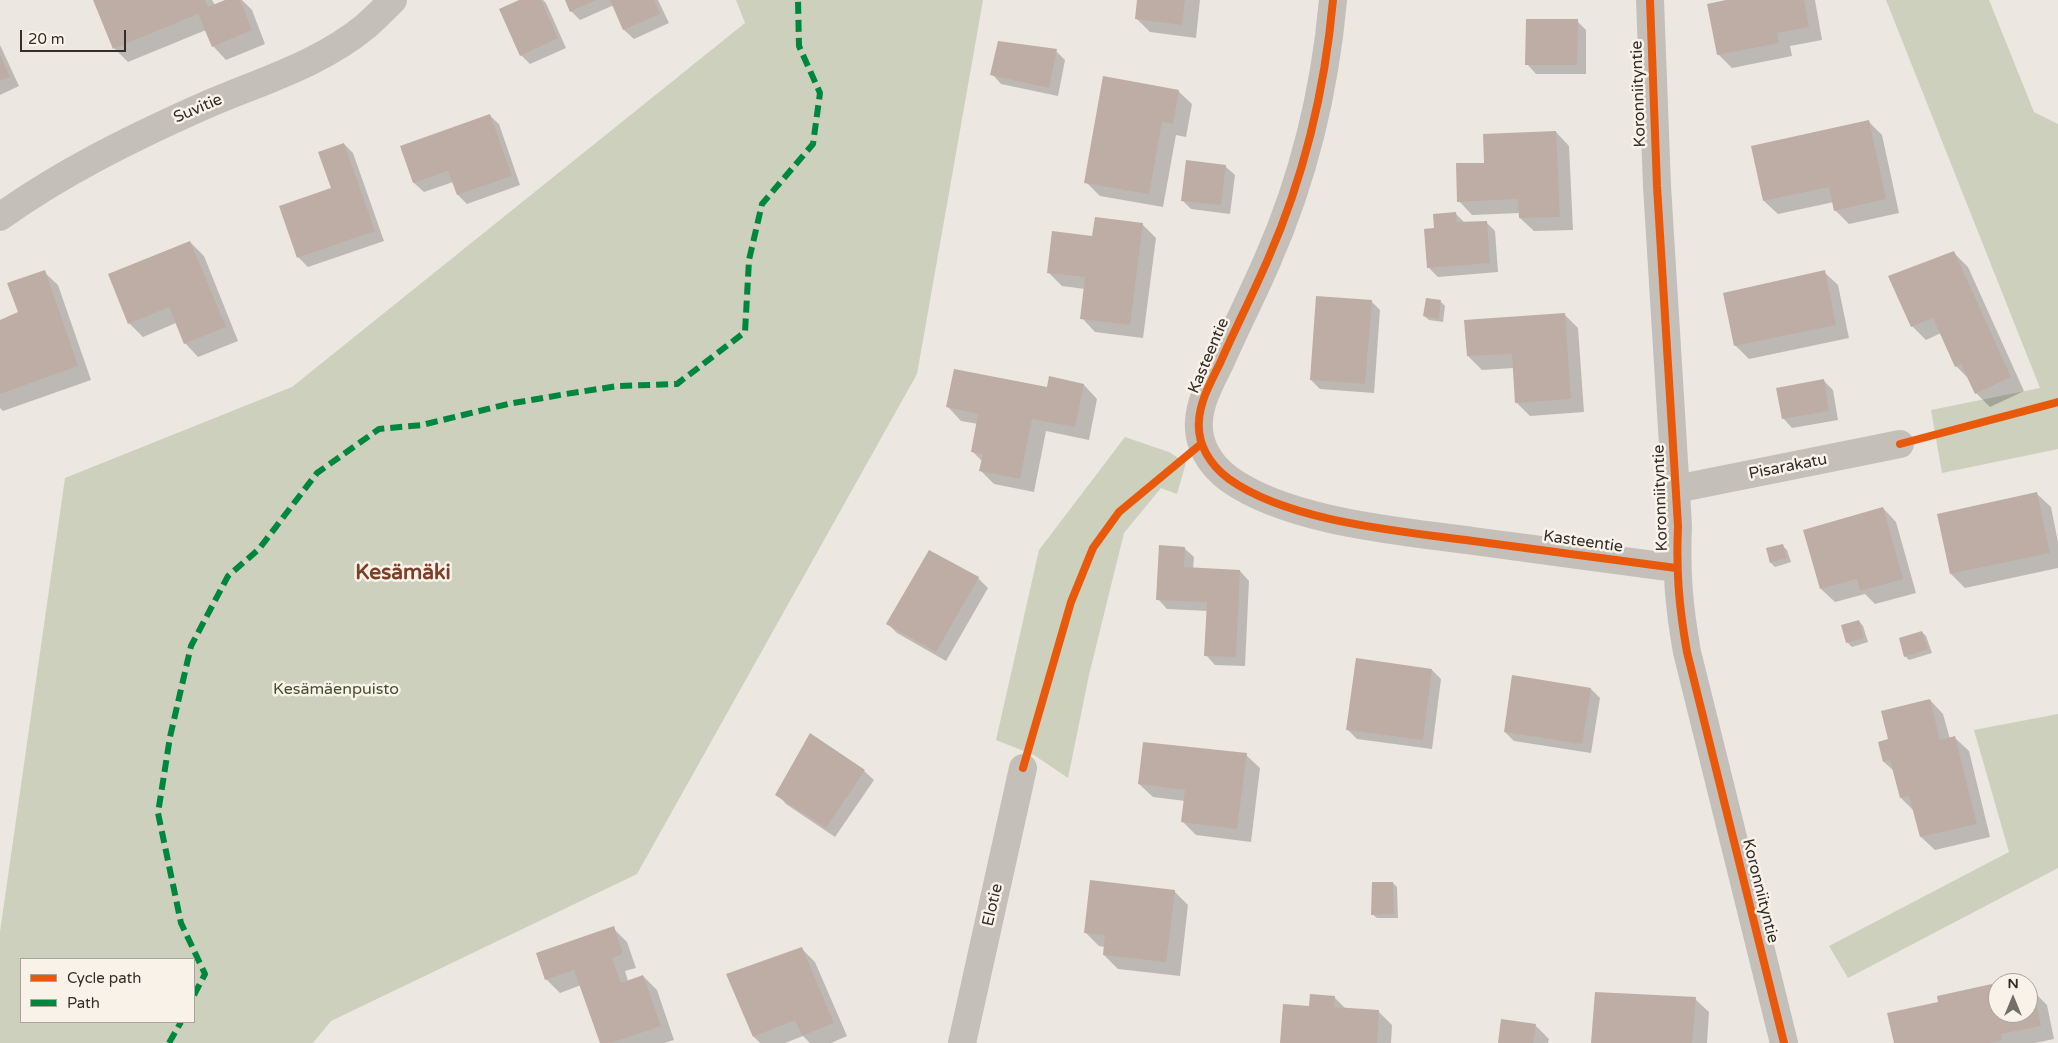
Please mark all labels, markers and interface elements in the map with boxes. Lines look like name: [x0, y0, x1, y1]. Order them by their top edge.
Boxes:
scale bar: [22, 20, 129, 52]
text: 20 m: [28, 30, 65, 48]
street label: Koronniityntie: [1628, 40, 1650, 148]
street label: Suvitie: [171, 90, 225, 128]
street label: Kasteentie: [1185, 315, 1233, 397]
street label: Koronniityntie: [1650, 444, 1672, 552]
street label: Pisarakatu: [1747, 450, 1829, 484]
street label: Kasteentie: [1542, 527, 1624, 557]
district label: Kesämäki: [355, 560, 451, 586]
park label: Kesämäenpuisto: [273, 680, 399, 700]
street label: Koronniityntie: [1738, 837, 1782, 945]
street label: Elotie: [979, 882, 1007, 928]
legend: [20, 958, 195, 1023]
text: Cycle path: [67, 969, 141, 987]
north arrow: [1988, 973, 2038, 1023]
text: N: [2007, 975, 2019, 992]
text: Path: [67, 994, 100, 1012]

